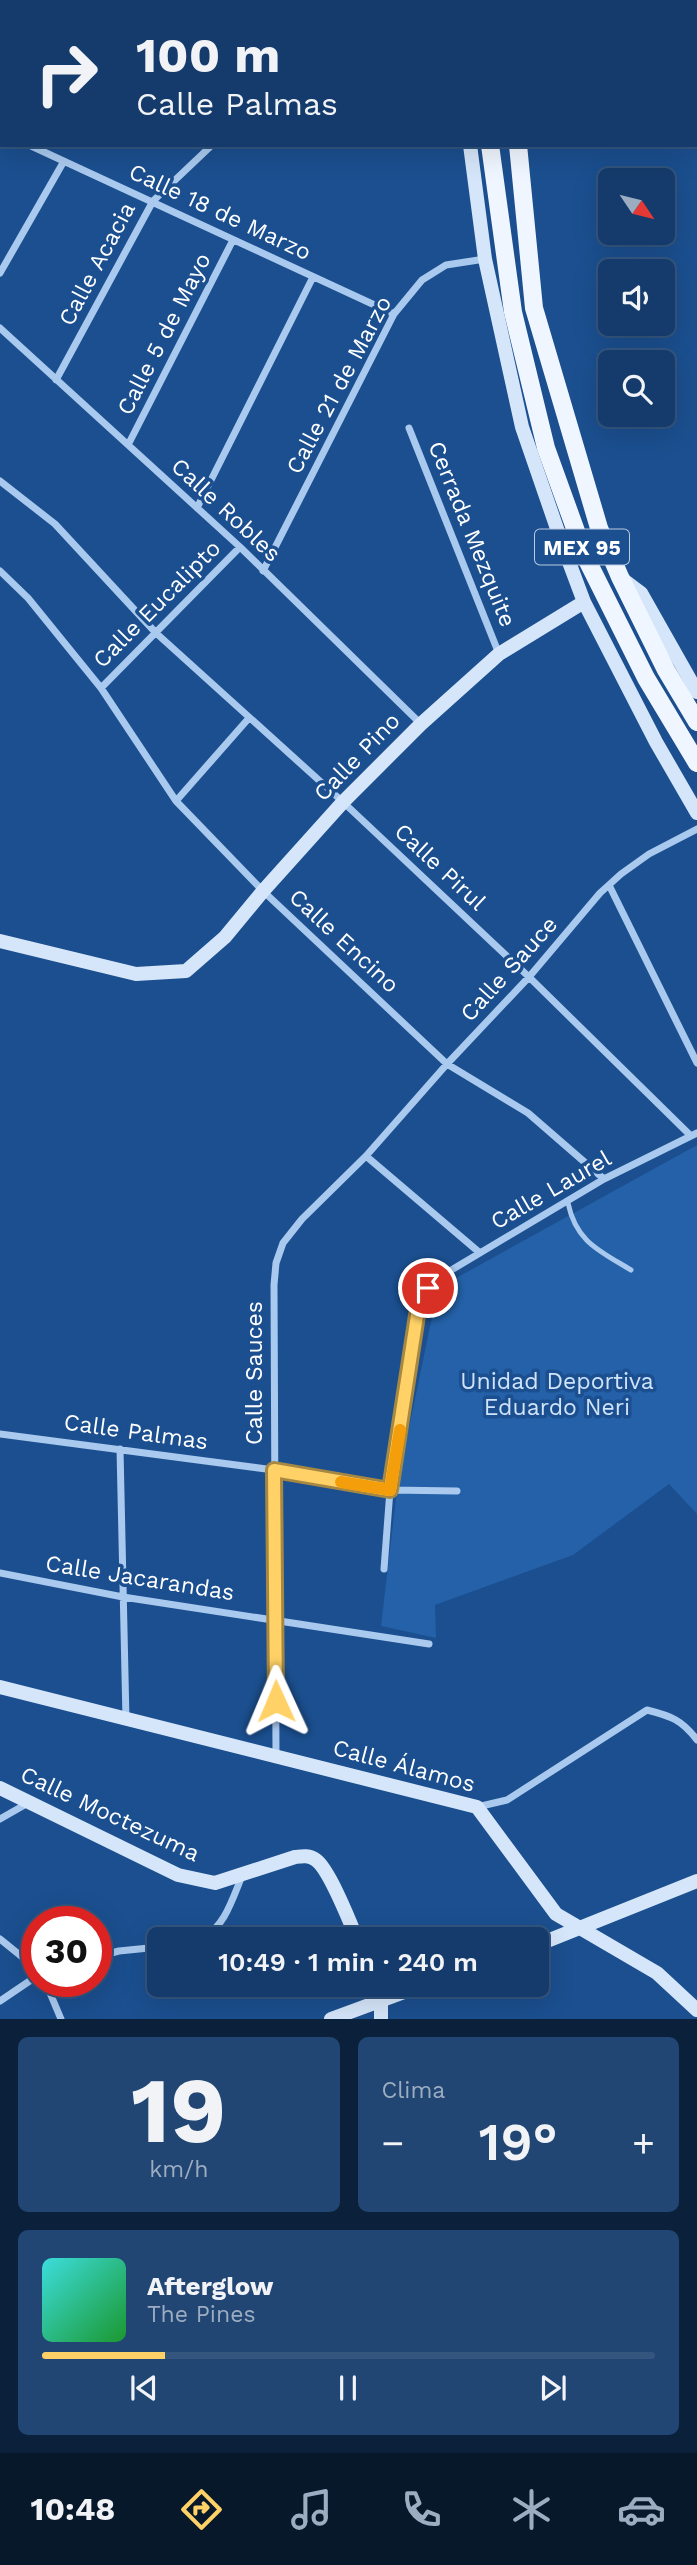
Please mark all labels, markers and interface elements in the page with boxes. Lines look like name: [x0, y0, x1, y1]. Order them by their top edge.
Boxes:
text: 100 m: [136, 26, 280, 84]
icon: right: [21, 28, 112, 119]
text: Calle Palmas: [136, 85, 338, 123]
street label: Calle 18 de Marzo: [125, 158, 315, 266]
north arrow: [598, 168, 676, 245]
map controls: [598, 168, 675, 427]
street label: Calle Acacia: [53, 198, 141, 330]
street label: Calle 5 de Mayo: [112, 248, 216, 420]
button: sound: [598, 259, 675, 336]
street label: Calle 21 de Marzo: [281, 291, 397, 479]
button: search: [598, 350, 675, 427]
street label: Cerrada Mezquite: [422, 437, 522, 631]
street label: Calle Robles: [166, 453, 286, 567]
road number: MEX 95: [535, 530, 629, 564]
street label: Calle Eucalipto: [88, 535, 226, 673]
street label: Calle Pino: [308, 707, 406, 807]
street label: Calle Pirul: [389, 818, 491, 916]
street label: Calle Encino: [284, 883, 404, 999]
street label: Calle Sauce: [455, 911, 563, 1027]
street label: Calle Laurel: [486, 1145, 616, 1235]
pin: [398, 1258, 458, 1318]
icon: arrive: [409, 1269, 447, 1307]
street label: Calle Sauces: [241, 1301, 268, 1445]
park label: Unidad Deportiva Eduardo Neri: [460, 1368, 654, 1421]
street label: Calle Palmas: [62, 1409, 210, 1455]
street label: Calle Jacarandas: [44, 1550, 236, 1606]
position arrow: [239, 1664, 313, 1738]
street label: Calle Álamos: [330, 1734, 478, 1798]
street label: Calle Moctezuma: [16, 1761, 204, 1867]
speed limit sign: 30: [21, 1906, 112, 1997]
text: 10:49 · 1 min · 240 m: [218, 1947, 478, 1977]
text: 19: [131, 2057, 226, 2164]
text: Clima: [382, 2077, 445, 2104]
text: 19°: [479, 2112, 558, 2173]
text: −: [382, 2121, 404, 2165]
text: +: [632, 2121, 655, 2165]
text: km/h: [149, 2156, 208, 2183]
text: Afterglow: [147, 2271, 273, 2301]
text: The Pines: [147, 2301, 256, 2328]
icon: previous: [125, 2369, 163, 2407]
icon: pause: [329, 2369, 367, 2407]
icon: next: [534, 2369, 572, 2407]
icon: directions: [177, 2485, 226, 2534]
icon: music: [287, 2485, 336, 2534]
icon: phone: [397, 2485, 446, 2534]
icon: climate: [507, 2485, 556, 2534]
icon: car: [617, 2485, 666, 2534]
text: 10:48: [31, 2490, 115, 2528]

